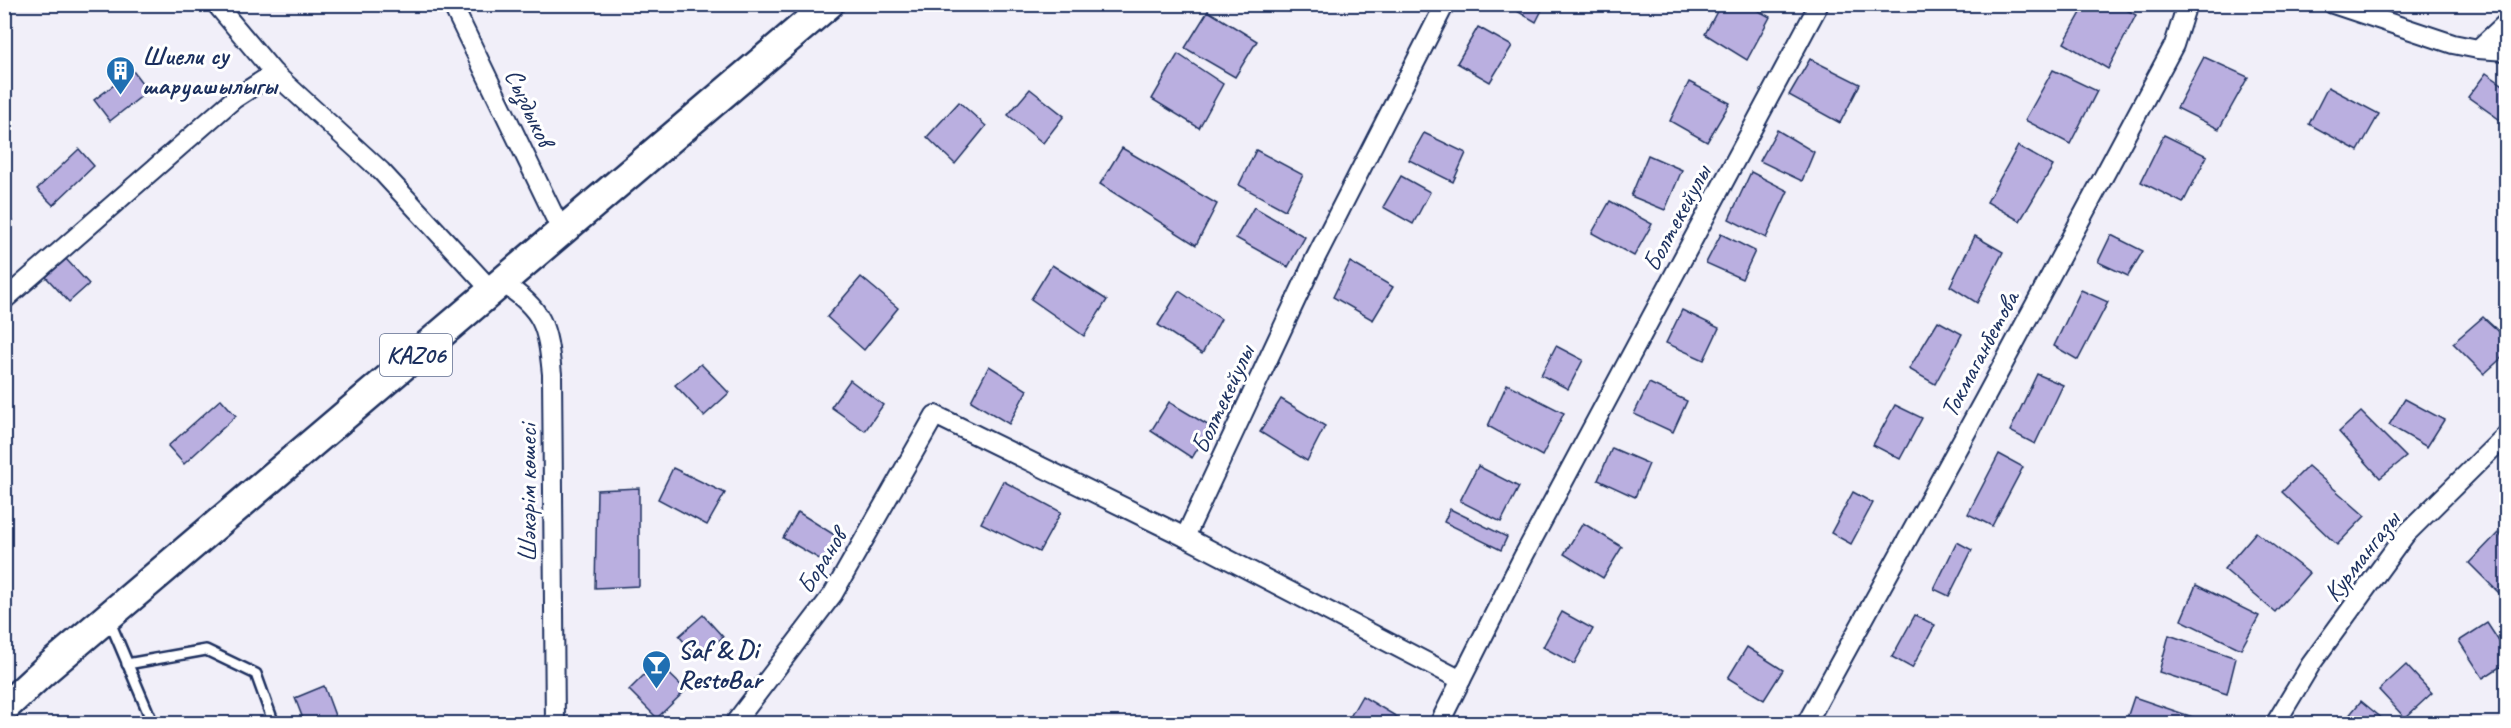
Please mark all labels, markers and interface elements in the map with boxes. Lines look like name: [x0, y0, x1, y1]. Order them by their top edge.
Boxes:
place label: Шиели су шаруашылыгы: [142, 39, 279, 102]
building icon: Шиели су шаруашылыгы: [105, 54, 137, 96]
street label: Сыздыков: [496, 63, 564, 156]
street label: Болтекейулы: [1635, 157, 1719, 277]
street label: Токмаганбетова: [1932, 283, 2028, 423]
road number: KАZ06: [380, 334, 452, 376]
street label: Болтекейулы: [1183, 338, 1263, 459]
street label: Шәкәрім көшесі: [511, 421, 544, 562]
street label: Курмангазы: [2316, 503, 2408, 608]
street label: Боранов: [789, 518, 857, 600]
place label: Saf & Di RestoBar: [678, 633, 764, 696]
bar icon: Saf & Di RestoBar: [641, 648, 673, 690]

